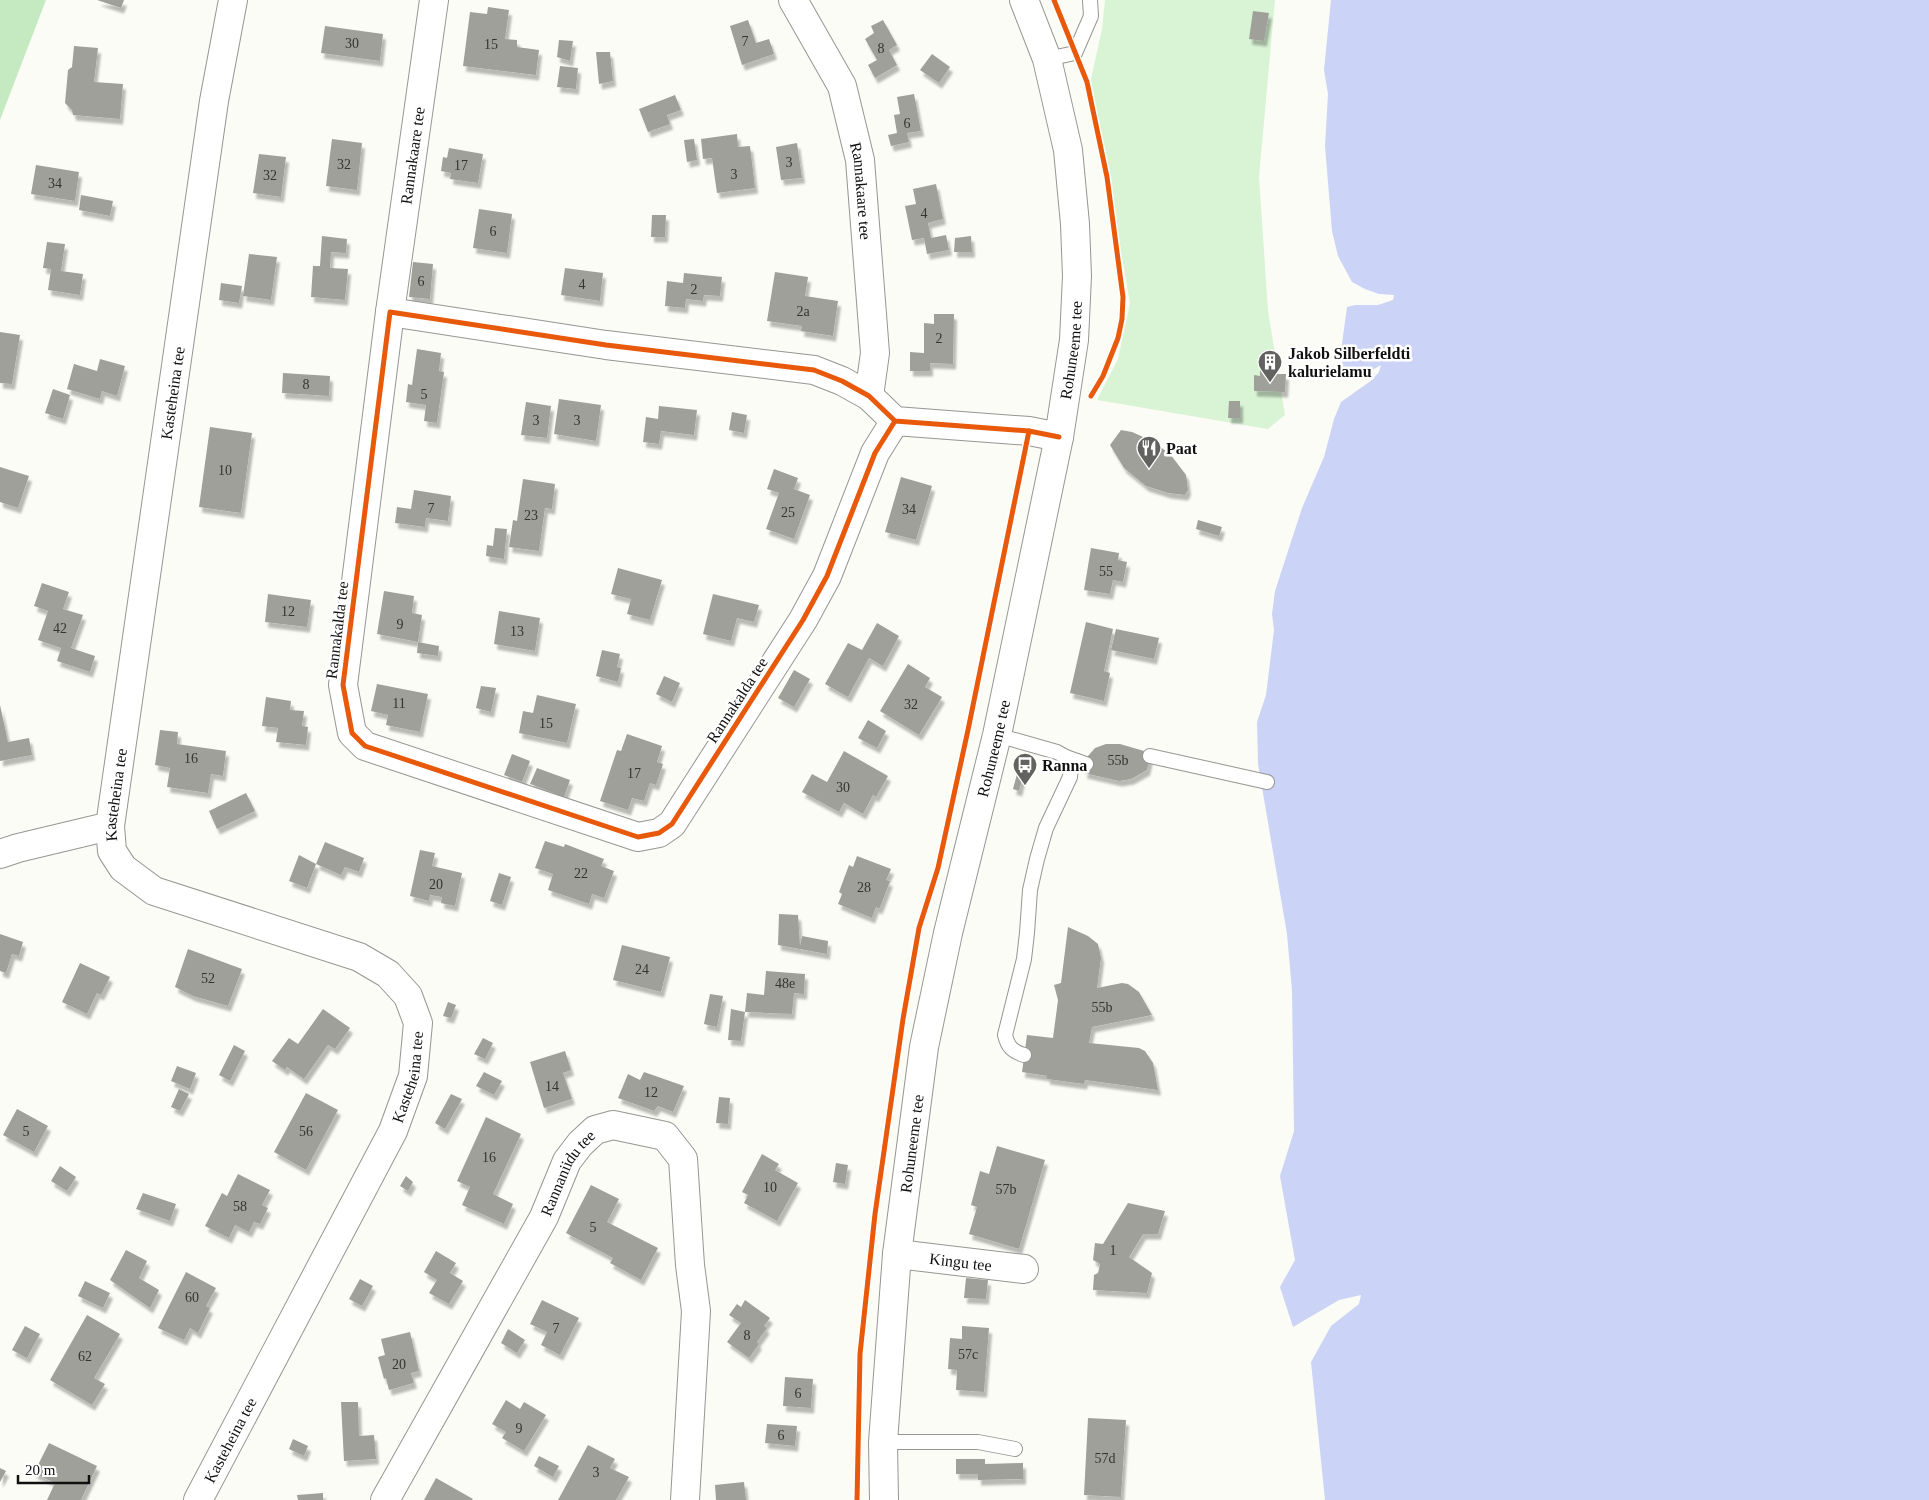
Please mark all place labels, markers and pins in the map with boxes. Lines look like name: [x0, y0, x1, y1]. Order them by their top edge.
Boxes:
place label: Jakob Silberfeldti kalurielamu: [1288, 345, 1411, 380]
building icon: Jakob Silberfeldti kalurielamu: [1257, 349, 1283, 383]
restaurant icon: Paat: [1136, 435, 1162, 469]
place label: Paat: [1166, 440, 1198, 457]
bus stop icon: Ranna: [1012, 752, 1038, 786]
place label: Ranna: [1042, 757, 1087, 774]

